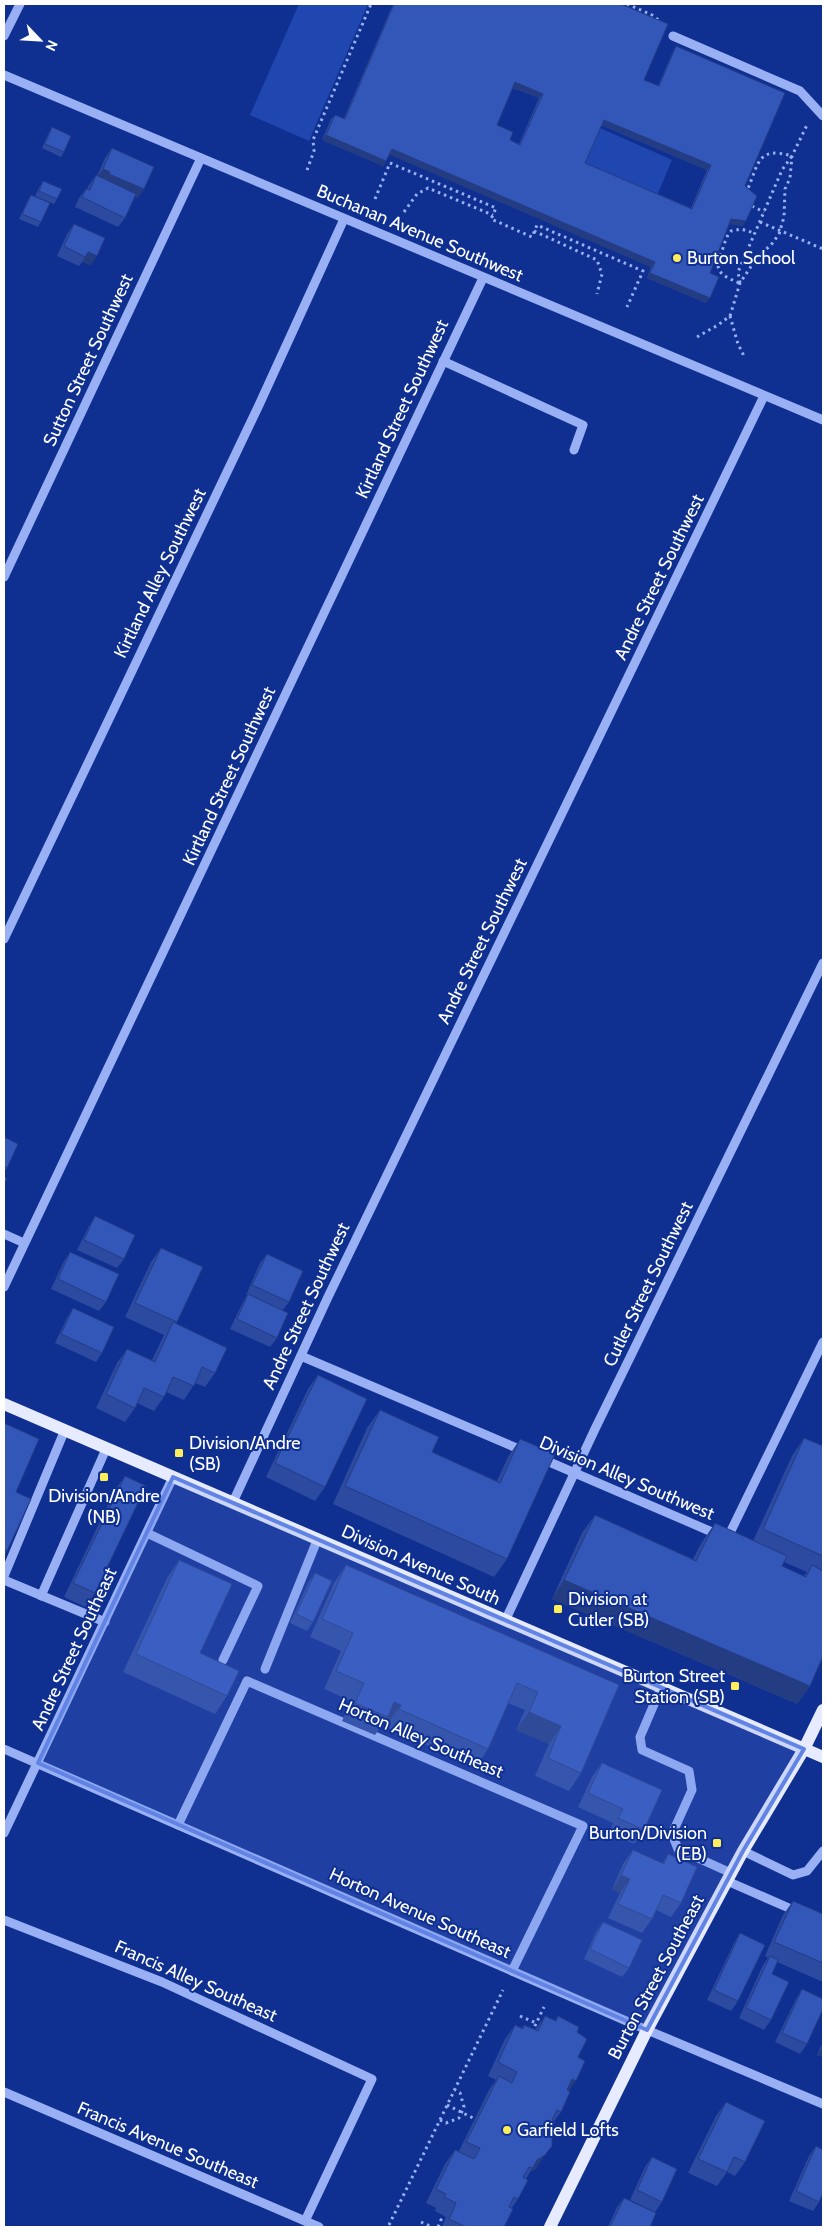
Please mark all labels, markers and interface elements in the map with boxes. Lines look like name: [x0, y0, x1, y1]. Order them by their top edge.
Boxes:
north arrow: [15, 15, 65, 65]
text: N: [42, 37, 62, 54]
street label: Buchanan Avenue Southwest: [314, 180, 526, 286]
place label: Burton School: [687, 247, 796, 269]
marker: Burton School: [671, 252, 683, 264]
street label: Sutton Street Southwest: [38, 270, 138, 450]
street label: Kirtland Street Southwest: [351, 316, 453, 502]
street label: Kirtland Alley Southwest: [109, 485, 211, 661]
street label: Andre Street Southwest: [609, 491, 709, 663]
street label: Kirtland Street Southwest: [178, 683, 280, 869]
street label: Andre Street Southwest: [432, 855, 532, 1027]
street label: Cutler Street Southwest: [598, 1198, 698, 1370]
street label: Andre Street Southwest: [258, 1219, 354, 1393]
street label: Division Alley Southwest: [536, 1431, 718, 1525]
place label: Division/Andre (SB): [189, 1432, 300, 1475]
marker: Division/Andre (SB): [173, 1447, 185, 1459]
marker: Division/Andre (NB): [98, 1471, 110, 1483]
place label: Division/Andre (NB): [48, 1485, 160, 1528]
street label: Division Avenue South: [338, 1520, 504, 1610]
street label: Andre Street Southeast: [27, 1564, 121, 1734]
place label: Division at Cutler (SB): [568, 1588, 649, 1631]
marker: Division at Cutler (SB): [552, 1603, 564, 1615]
place label: Burton Street Station (SB): [623, 1665, 725, 1708]
marker: Burton Street Station (SB): [729, 1680, 741, 1692]
street label: Horton Alley Southeast: [335, 1693, 507, 1783]
place label: Burton/Division (EB): [589, 1822, 707, 1865]
marker: Burton/Division (EB): [711, 1837, 723, 1849]
street label: Horton Avenue Southeast: [326, 1863, 514, 1963]
street label: Burton Street Southeast: [603, 1891, 709, 2063]
street label: Francis Alley Southeast: [112, 1935, 280, 2027]
street label: Francis Avenue Southeast: [74, 2097, 262, 2193]
place label: Garfield Lofts: [517, 2119, 619, 2141]
marker: Garfield Lofts: [501, 2124, 513, 2136]

